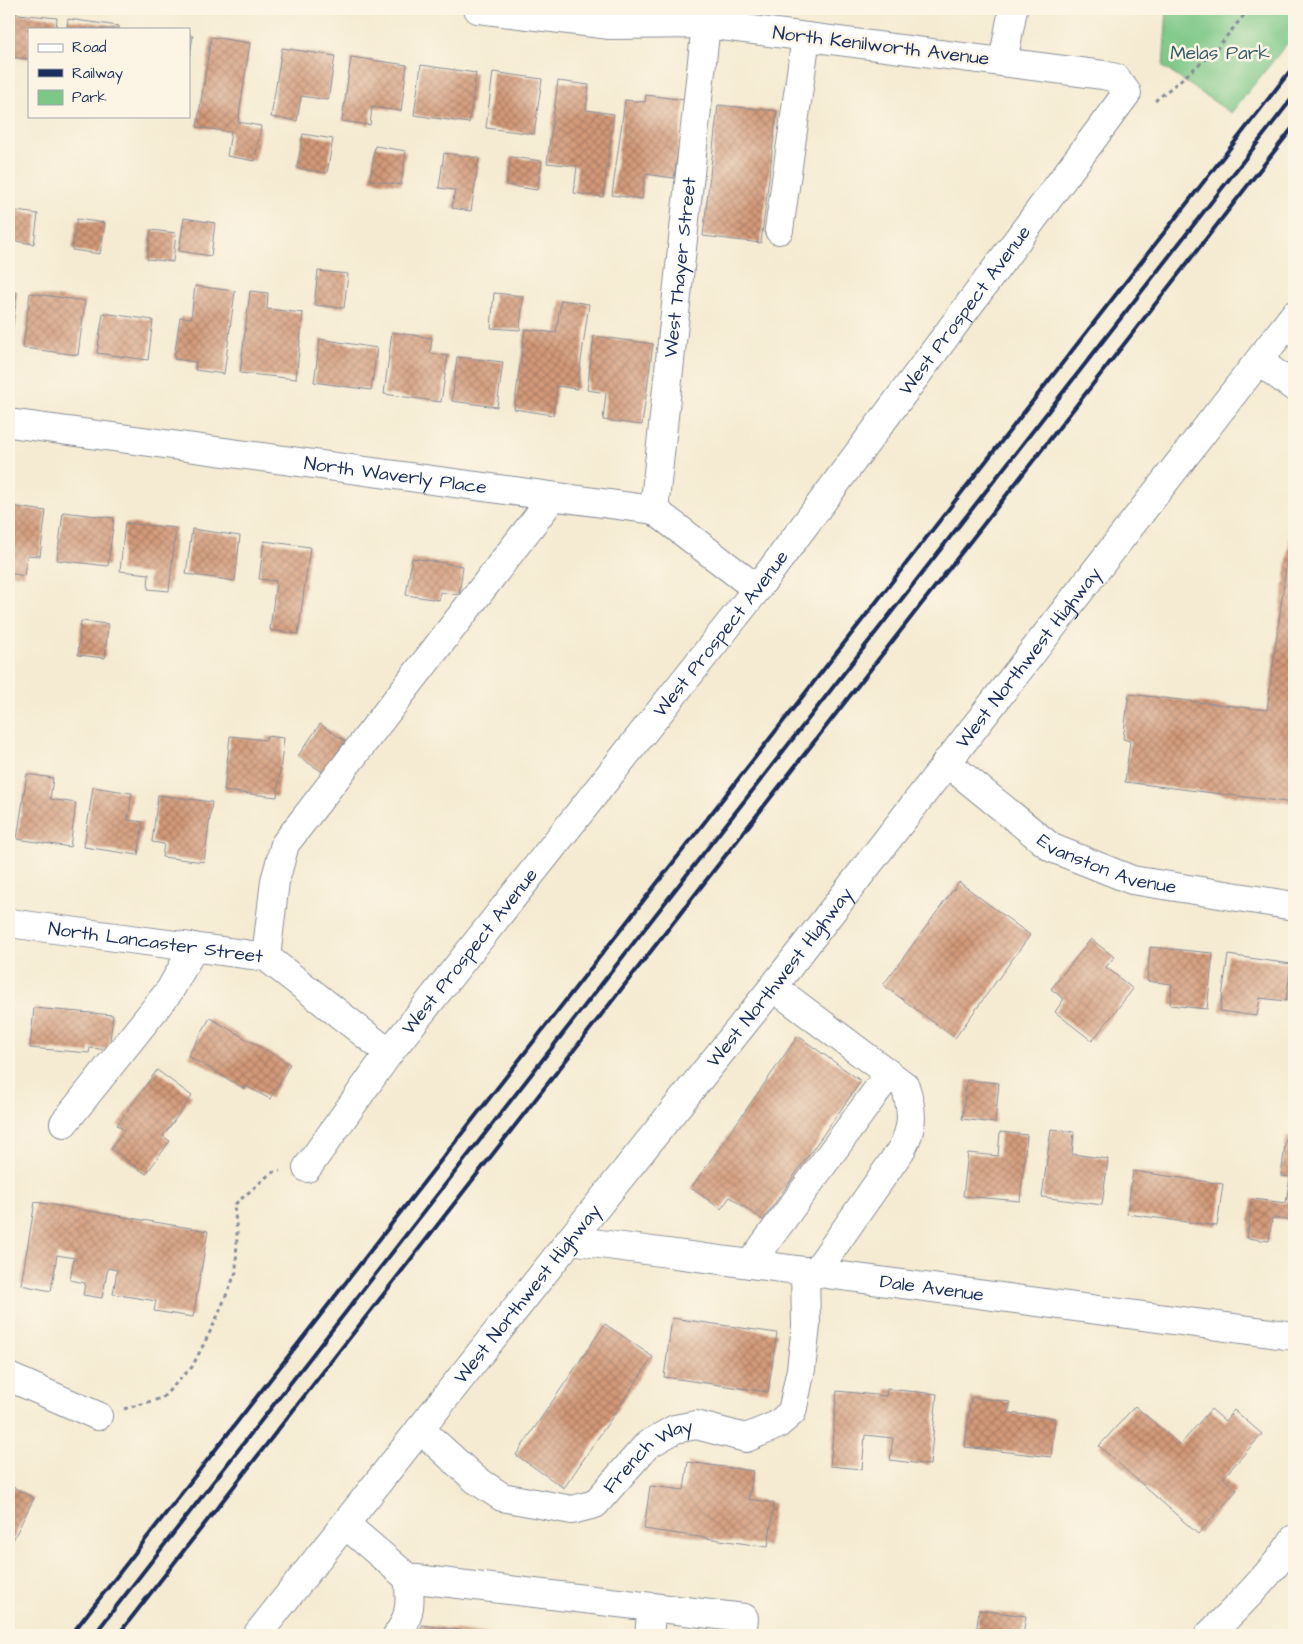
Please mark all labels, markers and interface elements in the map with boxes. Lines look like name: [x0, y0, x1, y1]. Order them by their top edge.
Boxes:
street label: North Kenilworth Avenue: [771, 19, 991, 73]
legend: [28, 28, 190, 118]
text: Road: [72, 37, 107, 58]
park label: Melas Park: [1170, 40, 1270, 67]
text: Railway: [72, 63, 123, 85]
text: Park: [72, 87, 107, 108]
street label: West Thayer Street: [657, 175, 703, 359]
street label: West Prospect Avenue: [892, 220, 1037, 401]
street label: North Waverly Place: [302, 449, 489, 501]
street label: West Prospect Avenue: [647, 545, 795, 723]
street label: West Northwest Highway: [949, 561, 1108, 754]
street label: Evanston Avenue: [1031, 827, 1178, 900]
street label: West Prospect Avenue: [395, 862, 544, 1040]
street label: West Northwest Highway: [700, 881, 860, 1073]
street label: North Lancaster Street: [47, 915, 265, 970]
street label: West Northwest Highway: [447, 1198, 608, 1390]
street label: Dale Avenue: [878, 1268, 985, 1308]
street label: French Way: [597, 1412, 696, 1499]

